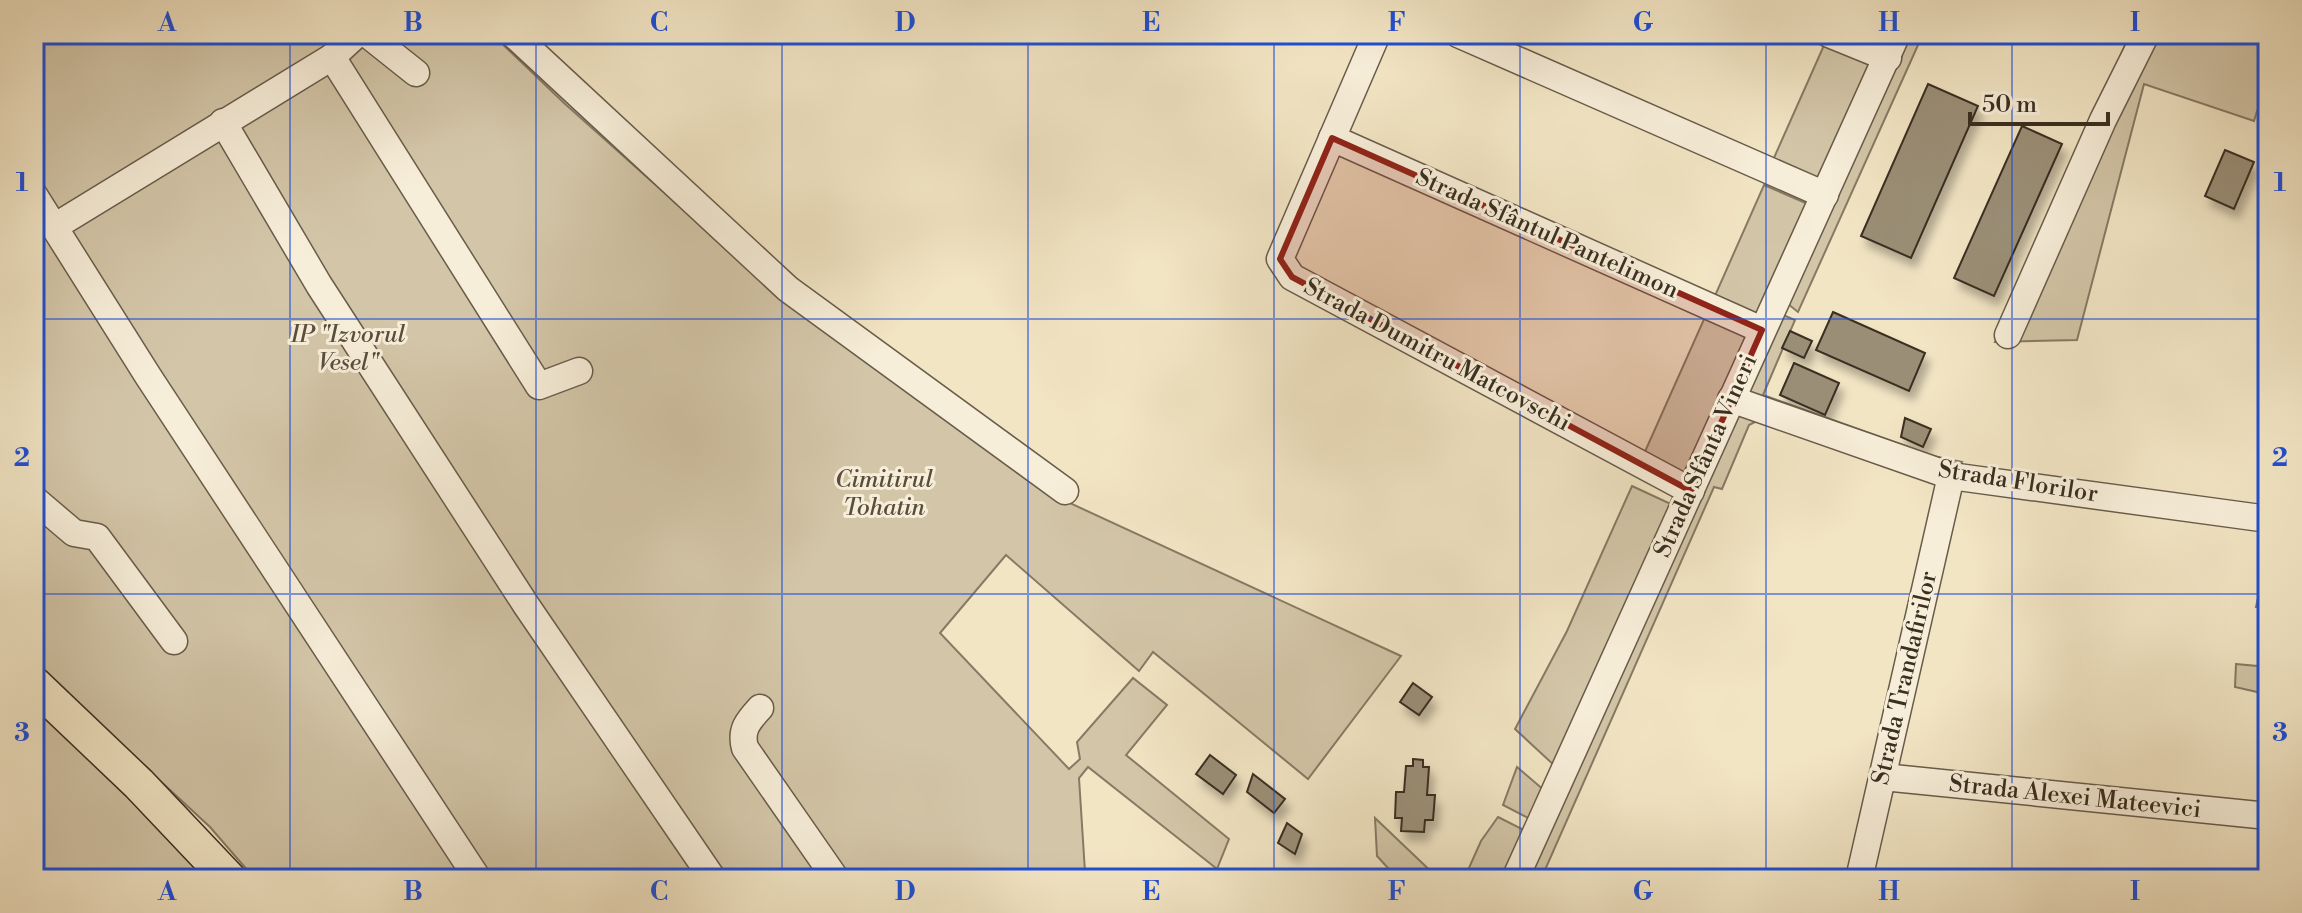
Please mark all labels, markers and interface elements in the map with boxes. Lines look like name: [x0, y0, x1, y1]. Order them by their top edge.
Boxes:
text: A: [157, 7, 177, 39]
text: B: [403, 7, 423, 39]
text: C: [650, 7, 668, 39]
text: D: [895, 7, 915, 39]
text: E: [1142, 7, 1160, 39]
text: F: [1388, 7, 1406, 39]
text: G: [1633, 7, 1654, 39]
text: H: [1878, 7, 1900, 39]
text: I: [2130, 7, 2140, 39]
scale bar: [1970, 76, 2108, 126]
text: 50 m: [1982, 90, 2037, 120]
street label: Strada Sfântul Pantelimon: [1411, 162, 1683, 306]
text: 1: [16, 167, 29, 199]
text: 1: [2274, 167, 2287, 199]
street label: Strada Dumitru Matcovschi: [1298, 272, 1576, 438]
park label: IP "Izvorul Vesel": [290, 320, 406, 378]
street label: Strada Sfânta Vineri: [1648, 350, 1764, 562]
text: 2: [14, 442, 30, 474]
text: 2: [2272, 442, 2288, 474]
street label: Strada Florilor: [1936, 455, 2100, 509]
park label: Cimitirul Tohatin: [835, 465, 933, 523]
street label: Strada Trandafirilor: [1866, 568, 1944, 788]
text: 3: [14, 717, 30, 749]
text: 3: [2272, 717, 2288, 749]
street label: Strada Alexei Mateevici: [1947, 769, 2203, 825]
text: A: [157, 876, 177, 908]
text: B: [403, 876, 423, 908]
text: C: [650, 876, 668, 908]
text: D: [895, 876, 915, 908]
text: E: [1142, 876, 1160, 908]
text: F: [1388, 876, 1406, 908]
text: G: [1633, 876, 1654, 908]
text: H: [1878, 876, 1900, 908]
text: I: [2130, 876, 2140, 908]

